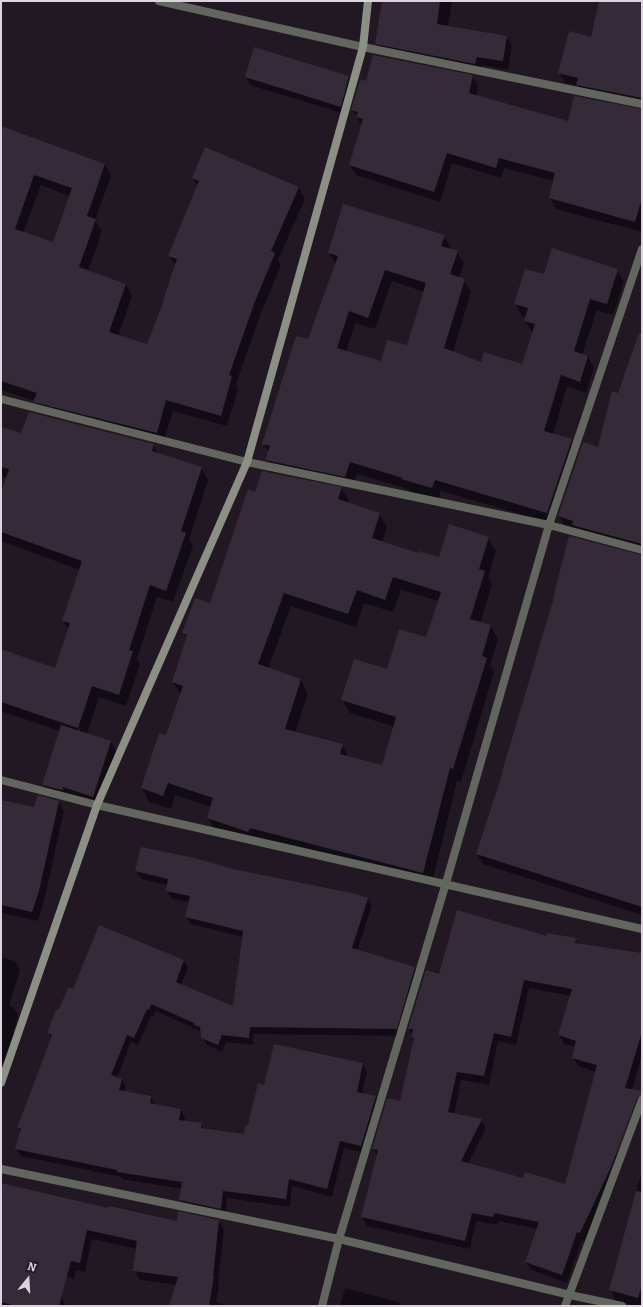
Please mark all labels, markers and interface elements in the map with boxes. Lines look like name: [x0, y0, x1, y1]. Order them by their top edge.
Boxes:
north arrow: [8, 1259, 48, 1299]
text: N: [26, 1260, 38, 1275]

